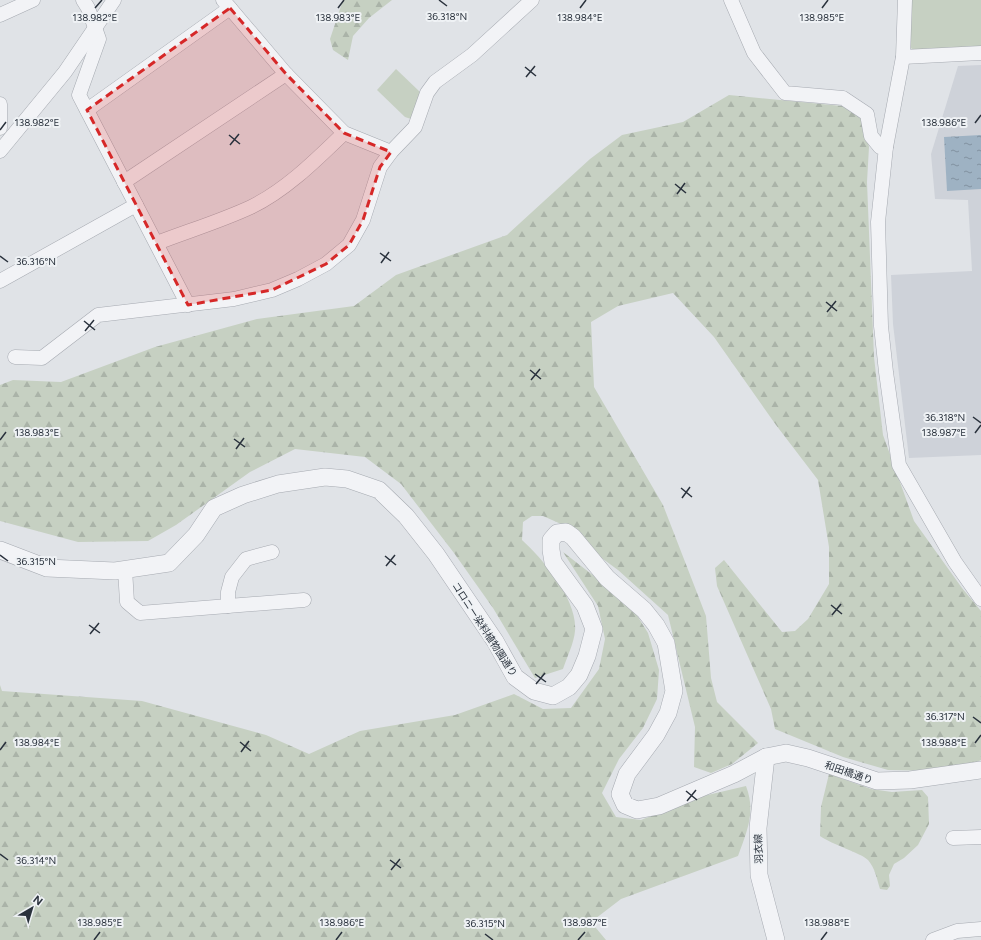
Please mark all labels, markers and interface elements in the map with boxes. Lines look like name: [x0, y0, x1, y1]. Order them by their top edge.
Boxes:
text: 36.318°N: [427, 10, 467, 23]
text: 138.982°E: [73, 11, 117, 24]
text: 138.983°E: [316, 11, 360, 24]
text: 138.984°E: [557, 11, 603, 24]
text: 138.985°E: [800, 11, 845, 24]
text: 138.982°E: [15, 116, 59, 129]
text: 138.986°E: [922, 116, 967, 129]
text: 36.316°N: [16, 255, 56, 268]
text: 36.318°N: [925, 411, 965, 424]
text: 138.983°E: [15, 426, 59, 439]
text: 138.987°E: [922, 426, 966, 439]
text: 36.315°N: [16, 555, 56, 568]
street label: コロニー染料植物園通り: [449, 580, 520, 679]
text: 36.317°N: [925, 710, 965, 723]
text: 138.984°E: [14, 736, 60, 749]
text: 138.988°E: [921, 736, 967, 749]
street label: 和田橋通り: [823, 758, 875, 787]
street label: 羽衣線: [751, 834, 766, 864]
text: 36.314°N: [16, 854, 56, 867]
north arrow: [12, 888, 52, 928]
text: N: [30, 893, 45, 908]
text: 138.985°E: [78, 916, 123, 929]
text: 138.986°E: [320, 916, 365, 929]
text: 138.987°E: [563, 916, 607, 929]
text: 138.988°E: [804, 916, 850, 929]
text: 36.315°N: [465, 917, 505, 930]

